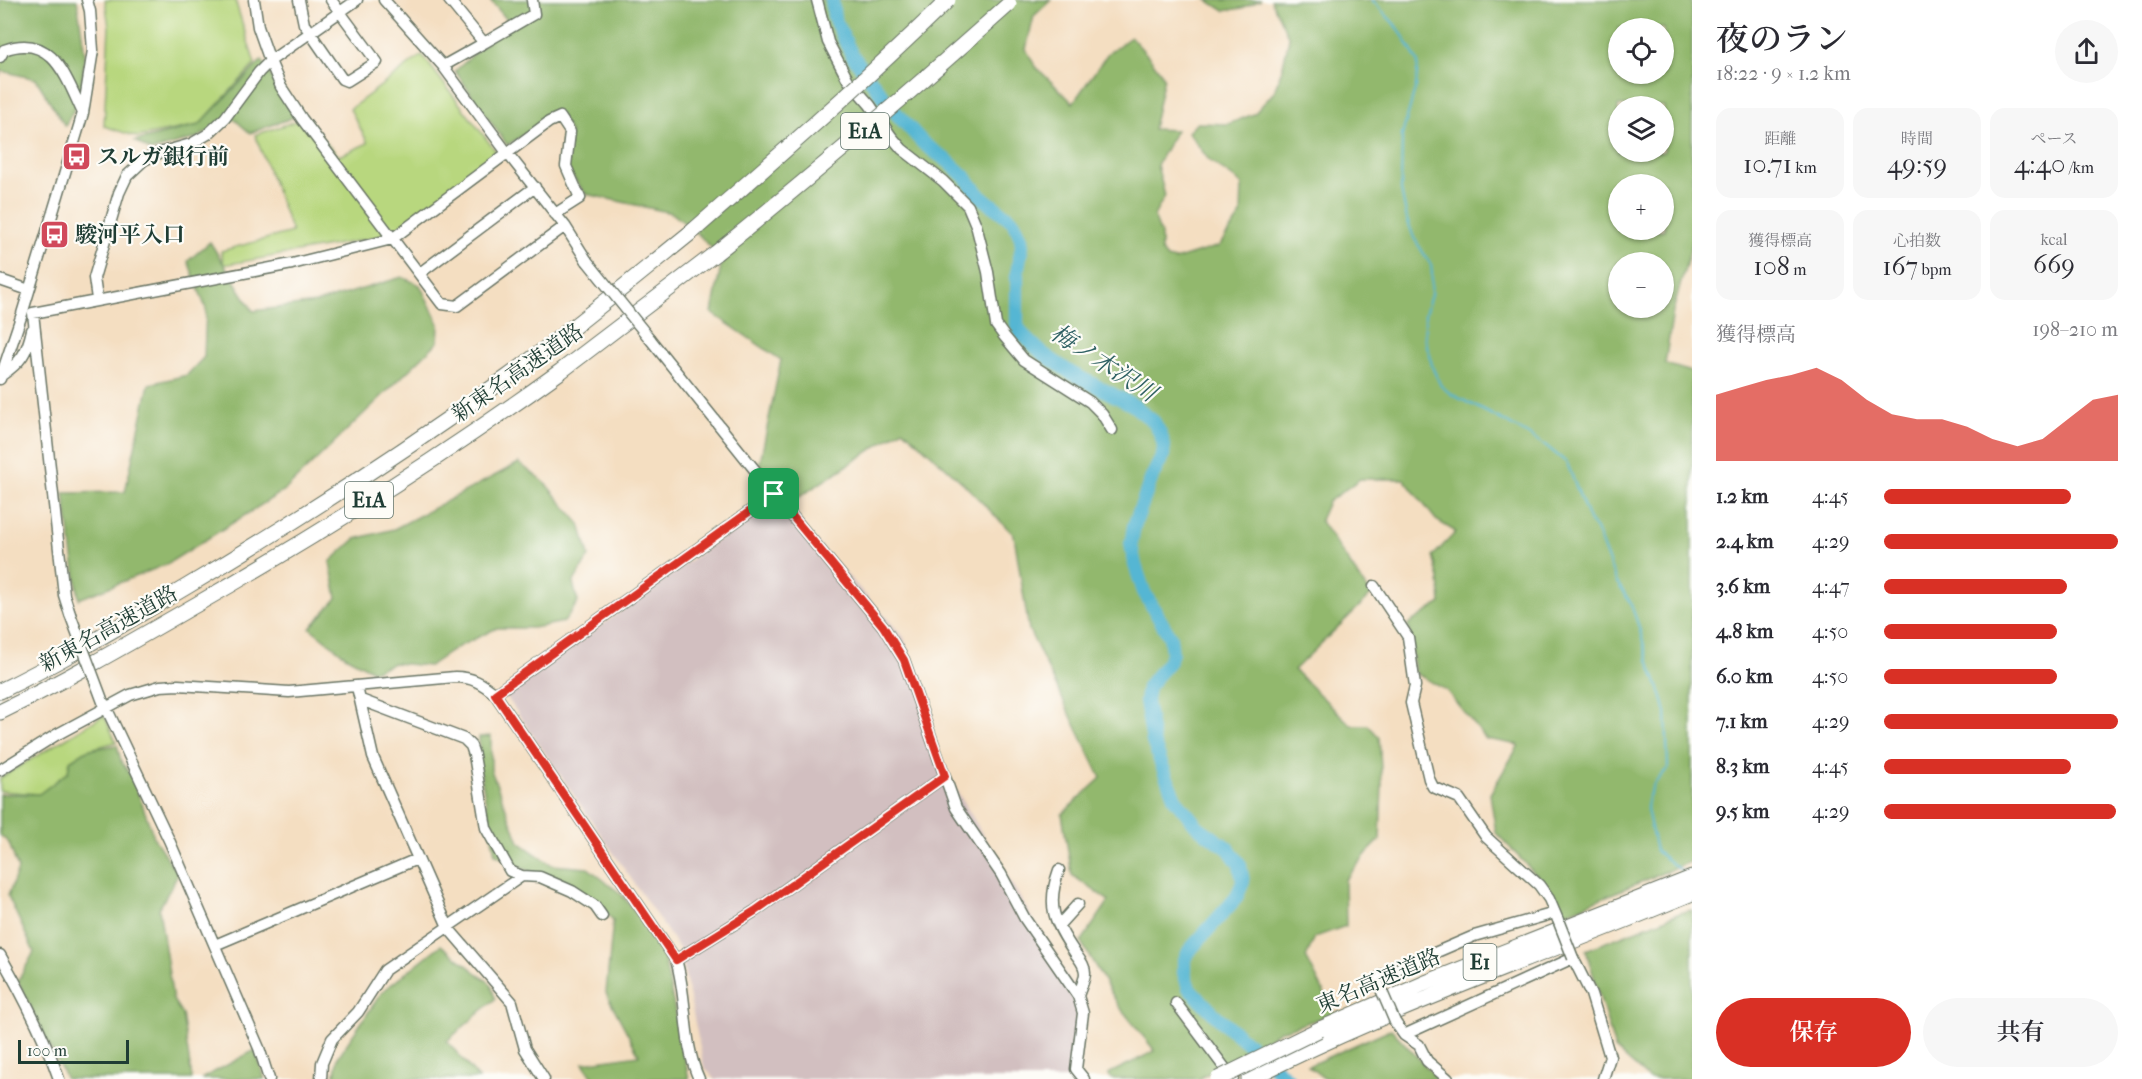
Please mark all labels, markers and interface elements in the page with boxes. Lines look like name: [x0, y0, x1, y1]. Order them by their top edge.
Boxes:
map controls: [1608, 18, 1674, 318]
button: locate: [1608, 18, 1674, 84]
text: 夜のラン: [1716, 20, 1848, 59]
button: share: [2055, 20, 2118, 83]
text: 18:22 · 9 × 1.2 km: [1716, 62, 1851, 85]
button: layers: [1608, 96, 1674, 162]
road number: E1A: [841, 113, 889, 149]
text: 距離: [1764, 129, 1796, 148]
text: 時間: [1901, 129, 1933, 148]
text: ペース: [2030, 129, 2078, 148]
bus stop icon: スルガ銀行前: [60, 140, 92, 172]
place label: スルガ銀行前: [97, 144, 229, 170]
text: 10.71: [1743, 149, 1792, 180]
text: 49:59: [1887, 149, 1947, 180]
text: 4:40: [2014, 149, 2065, 180]
text: km: [1792, 158, 1817, 177]
text: /km: [2065, 158, 2094, 177]
button: +: [1608, 174, 1674, 240]
bus stop icon: 駿河平入口: [38, 218, 70, 250]
place label: 駿河平入口: [75, 222, 185, 248]
text: kcal: [2041, 230, 2067, 249]
text: 獲得標高: [1748, 231, 1812, 250]
text: 心拍数: [1893, 231, 1941, 250]
text: 669: [2033, 249, 2075, 280]
text: 108: [1753, 251, 1790, 282]
text: 167: [1882, 251, 1918, 282]
button: −: [1608, 252, 1674, 318]
text: m: [1790, 260, 1807, 279]
text: bpm: [1918, 260, 1952, 279]
street label: 新東名高速道路: [447, 318, 588, 428]
text: 198–210 m: [2032, 318, 2118, 341]
water label: 梅ノ木沢川: [1046, 319, 1164, 409]
text: 獲得標高: [1716, 323, 1796, 346]
pin: [748, 468, 799, 519]
icon: arrive: [757, 477, 790, 510]
road number: E1A: [345, 482, 393, 518]
text: 1.2 km: [1716, 485, 1769, 508]
text: 4:45: [1812, 485, 1849, 508]
text: 2.4 km: [1716, 530, 1774, 553]
text: 4:29: [1812, 530, 1849, 553]
text: 3.6 km: [1716, 575, 1770, 598]
text: 4:47: [1812, 575, 1850, 598]
street label: 新東名高速道路: [35, 580, 182, 678]
text: 4.8 km: [1716, 620, 1773, 643]
text: 4:50: [1812, 620, 1848, 643]
text: 6.0 km: [1716, 665, 1773, 688]
text: 4:50: [1812, 665, 1848, 688]
text: 7.1 km: [1716, 710, 1768, 733]
text: 4:29: [1812, 710, 1849, 733]
text: 8.3 km: [1716, 755, 1769, 778]
text: 4:45: [1812, 755, 1849, 778]
text: 9.5 km: [1716, 800, 1769, 823]
text: 4:29: [1812, 800, 1849, 823]
street label: 東名高速道路: [1313, 943, 1444, 1019]
road number: E1: [1464, 944, 1496, 980]
button: 保存: [1716, 998, 1911, 1067]
button: 共有: [1923, 998, 2118, 1067]
scale bar: [18, 1037, 129, 1064]
text: 100 m: [27, 1041, 67, 1060]

